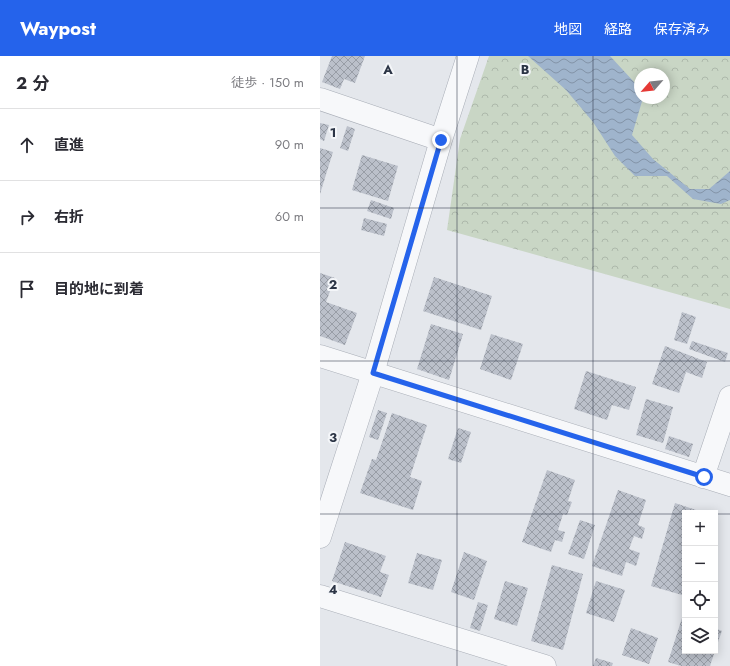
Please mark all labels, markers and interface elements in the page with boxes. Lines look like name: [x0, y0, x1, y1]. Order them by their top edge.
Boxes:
text: Waypost: [20, 15, 96, 42]
text: 地図: [554, 19, 582, 39]
text: 経路: [604, 19, 632, 39]
text: 保存済み: [654, 19, 710, 39]
text: A: [382, 60, 393, 79]
text: B: [521, 60, 530, 79]
north arrow: [634, 68, 670, 104]
text: 2 分: [16, 71, 49, 95]
text: 徒歩 · 150 m: [231, 73, 304, 92]
text: 1: [330, 123, 336, 142]
route end: [432, 131, 450, 149]
icon: ahead: [16, 134, 38, 156]
text: 直進: [54, 134, 84, 156]
text: 90 m: [275, 135, 304, 154]
icon: right: [16, 206, 38, 228]
text: 右折: [54, 206, 84, 228]
text: 60 m: [275, 207, 304, 226]
text: 2: [329, 275, 337, 294]
icon: arrive: [16, 278, 38, 300]
text: 目的地に到着: [54, 278, 144, 300]
text: 3: [329, 428, 337, 447]
route start: [695, 468, 713, 486]
map controls: [682, 510, 718, 654]
button: +: [682, 510, 718, 546]
button: −: [682, 546, 718, 582]
text: 4: [328, 580, 338, 599]
button: locate: [682, 582, 718, 618]
button: layers: [682, 618, 718, 654]

